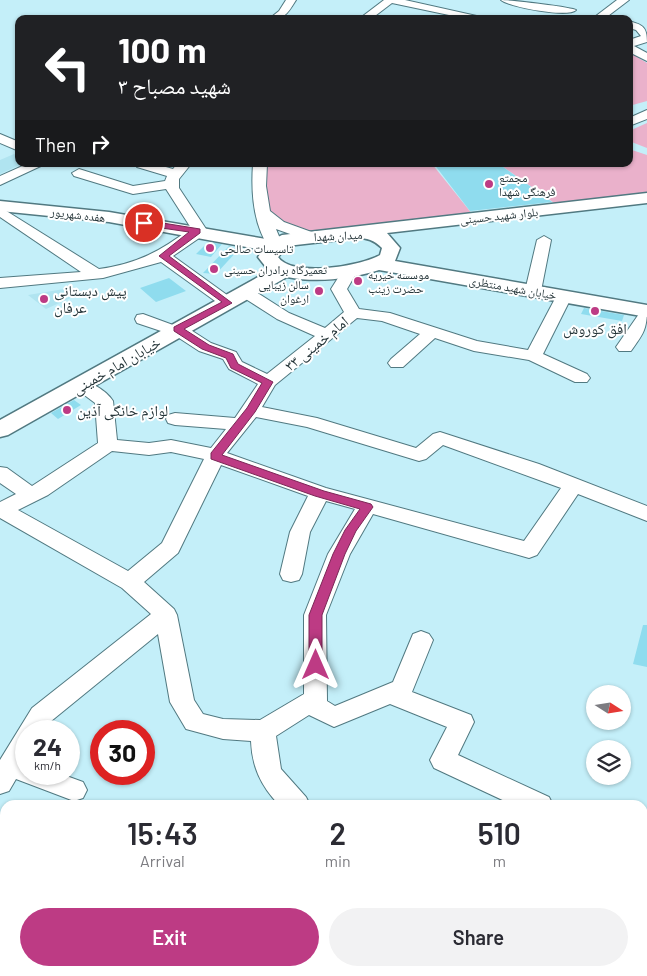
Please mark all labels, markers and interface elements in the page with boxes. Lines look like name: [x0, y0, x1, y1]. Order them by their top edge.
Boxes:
text: 100 m: [118, 28, 207, 70]
icon: left: [35, 35, 100, 100]
text: شهید مصباح ۳: [118, 72, 231, 98]
icon: right: [86, 130, 114, 158]
text: Then: [35, 133, 76, 156]
place label: مجمتع فرهنگی شهدا: [499, 170, 556, 199]
marker: مجمتع فرهنگی شهدا: [483, 178, 495, 190]
pin: [123, 202, 165, 244]
street label: هفده شهریور: [49, 204, 106, 226]
street label: بلوار شهید حسینی: [459, 204, 539, 227]
icon: arrive: [130, 209, 158, 237]
street label: میدان شهدا: [313, 227, 363, 244]
place label: تاسیسات صالحی: [220, 241, 294, 256]
marker: تاسیسات صالحی: [204, 242, 216, 254]
place label: تعمیرگاه برادران حسینی: [224, 262, 328, 277]
marker: تعمیرگاه برادران حسینی: [208, 263, 220, 275]
place label: موسسه خیریه حضرت زینب: [368, 267, 429, 296]
street label: خیابان شهید منتظری: [468, 272, 558, 303]
marker: موسسه خیریه حضرت زینب: [352, 275, 364, 287]
place label: سالن زیبایی ارغوان: [258, 277, 309, 306]
place label: پیش دبستانی عرفان: [54, 281, 127, 318]
marker: سالن زیبایی ارغوان: [313, 285, 325, 297]
marker: پیش دبستانی عرفان: [38, 293, 50, 305]
marker: افق کوروش: [589, 305, 601, 317]
street label: امام خمینی ۳۳: [280, 312, 353, 376]
place label: افق کوروش: [563, 319, 627, 339]
street label: خیابان امام خمینی: [69, 332, 165, 399]
place label: لوازم خانگی آذین: [77, 401, 168, 421]
marker: لوازم خانگی آذین: [61, 404, 73, 416]
position arrow: [289, 638, 341, 690]
north arrow: [586, 685, 631, 730]
map controls: [586, 685, 631, 785]
speed limit sign: 30: [90, 720, 155, 785]
text: 24: [33, 731, 62, 761]
button: layers: [586, 740, 631, 785]
text: km/h: [34, 758, 61, 772]
text: 15:43: [127, 815, 198, 851]
text: 2: [330, 815, 346, 851]
text: 510: [478, 815, 521, 851]
text: Arrival: [140, 851, 185, 870]
text: min: [325, 851, 351, 870]
text: m: [493, 851, 506, 870]
button: Exit: [20, 908, 319, 966]
button: Share: [329, 908, 628, 966]

